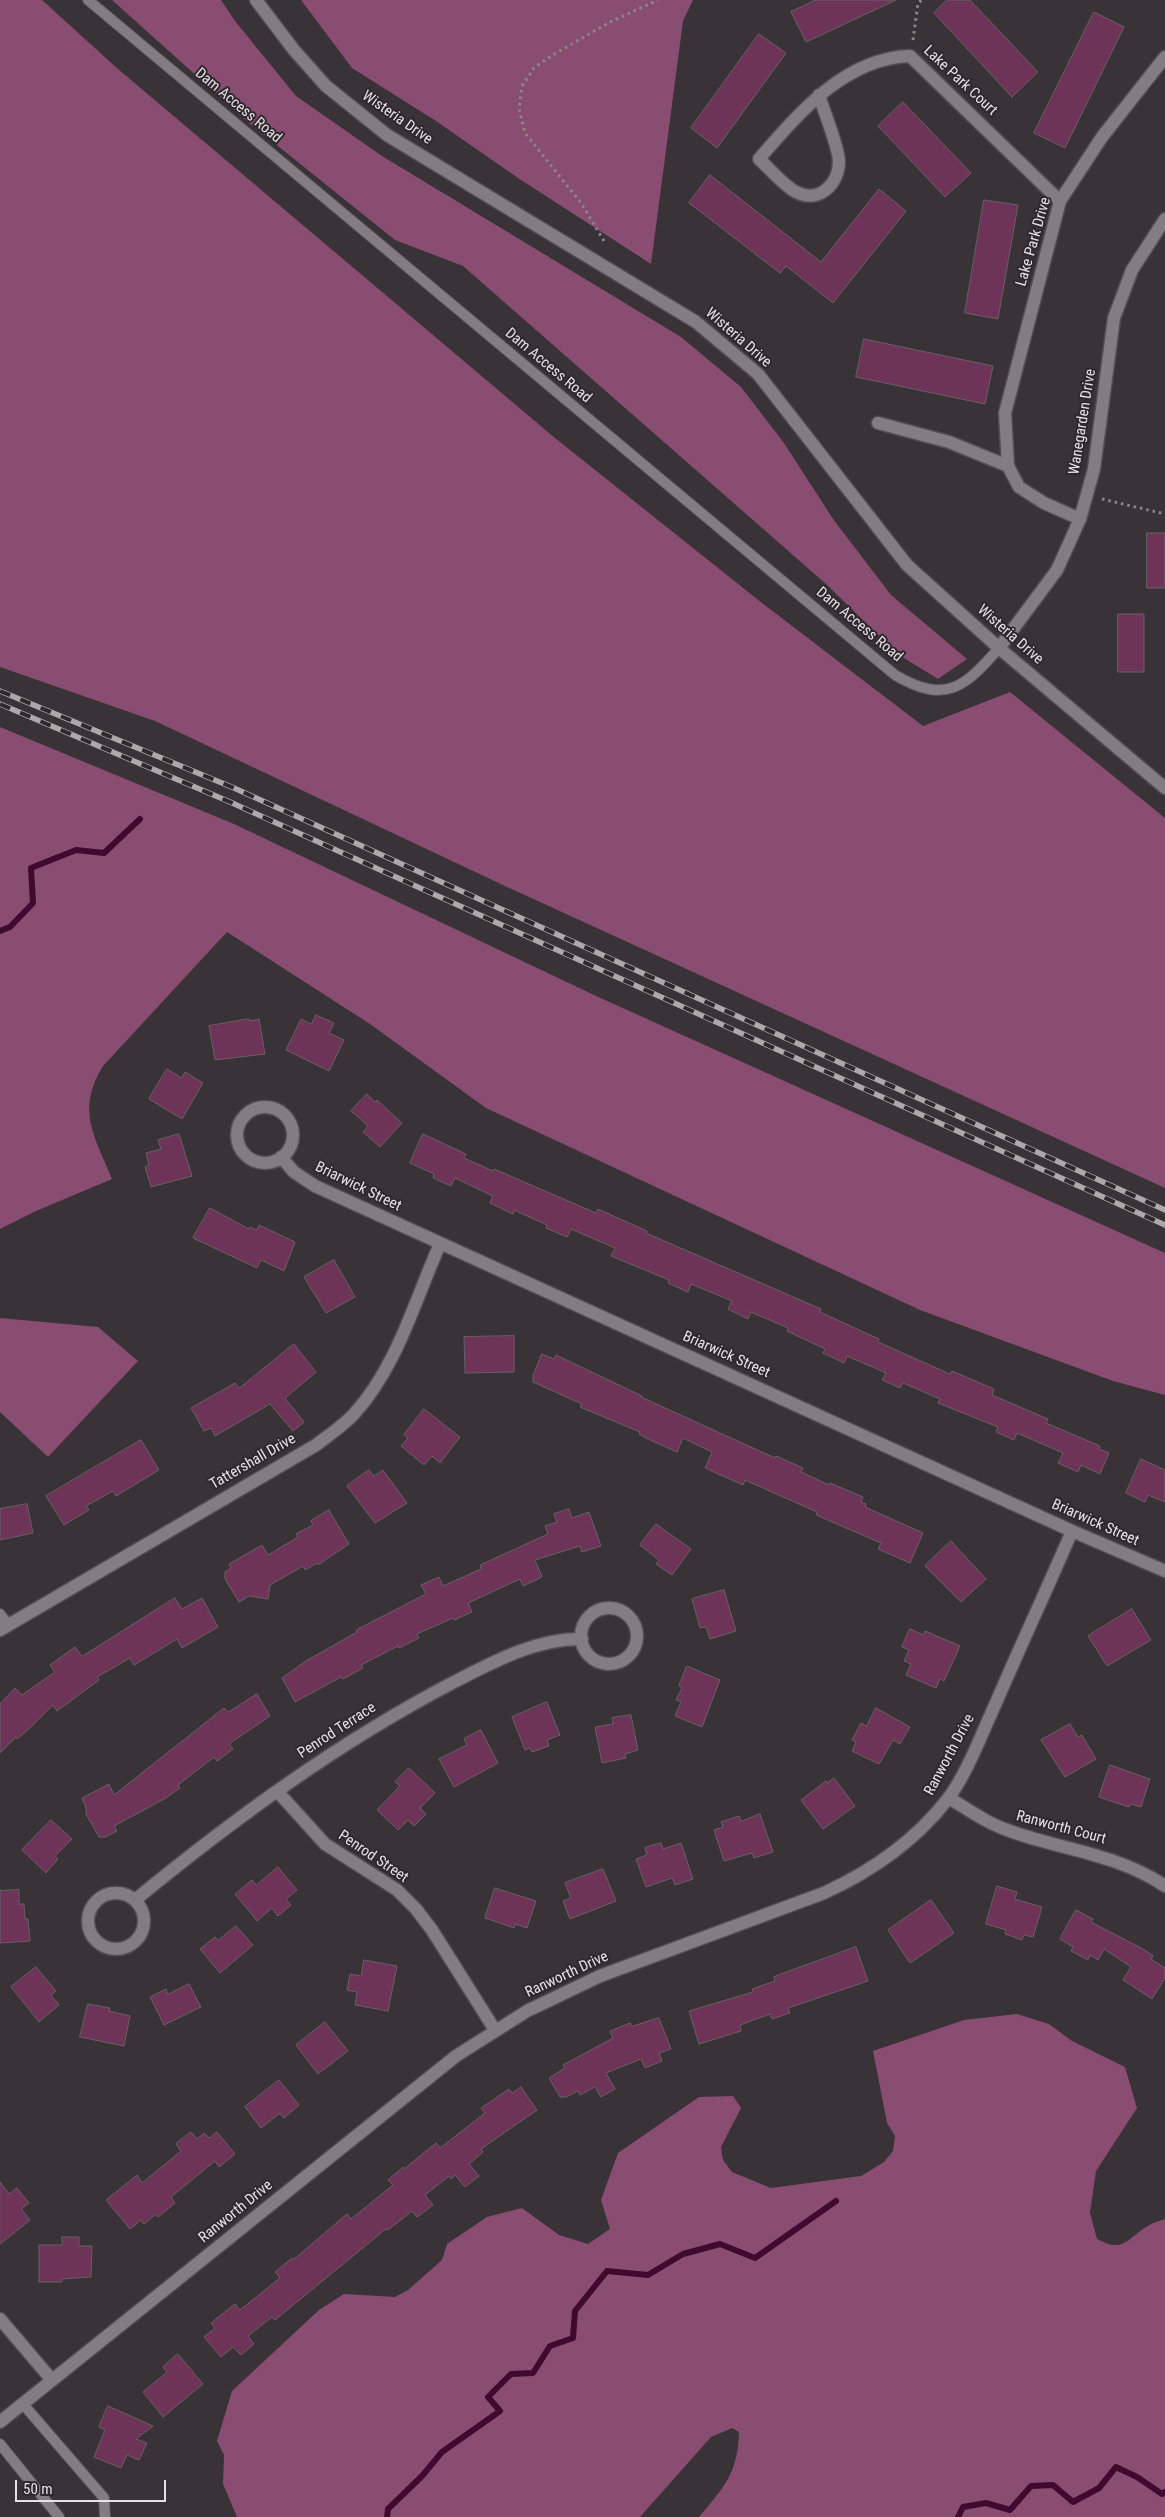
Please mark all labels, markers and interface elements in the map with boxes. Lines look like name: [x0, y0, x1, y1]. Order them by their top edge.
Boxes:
street label: Lake Park Court: [919, 42, 1001, 120]
street label: Dam Access Road: [191, 65, 285, 147]
street label: Wisteria Drive: [358, 87, 436, 149]
street label: Lake Park Drive: [1013, 196, 1055, 288]
street label: Wisteria Drive: [701, 304, 775, 372]
street label: Dam Access Road: [501, 325, 595, 407]
street label: Wanegarden Drive: [1066, 368, 1100, 476]
street label: Dam Access Road: [812, 584, 906, 666]
street label: Wisteria Drive: [973, 601, 1047, 669]
street label: Briarwick Street: [312, 1158, 404, 1216]
street label: Briarwick Street: [680, 1328, 772, 1382]
street label: Tattershall Drive: [207, 1430, 299, 1494]
street label: Briarwick Street: [1049, 1496, 1141, 1550]
street label: Penrod Terrace: [295, 1699, 379, 1763]
street label: Ranworth Drive: [921, 1711, 979, 1799]
street label: Ranworth Court: [1014, 1807, 1108, 1849]
street label: Penrod Street: [335, 1827, 411, 1887]
street label: Ranworth Drive: [523, 1948, 611, 2002]
street label: Ranworth Drive: [195, 2177, 277, 2247]
scale bar: [18, 2470, 169, 2502]
text: 50 m: [23, 2480, 53, 2498]

